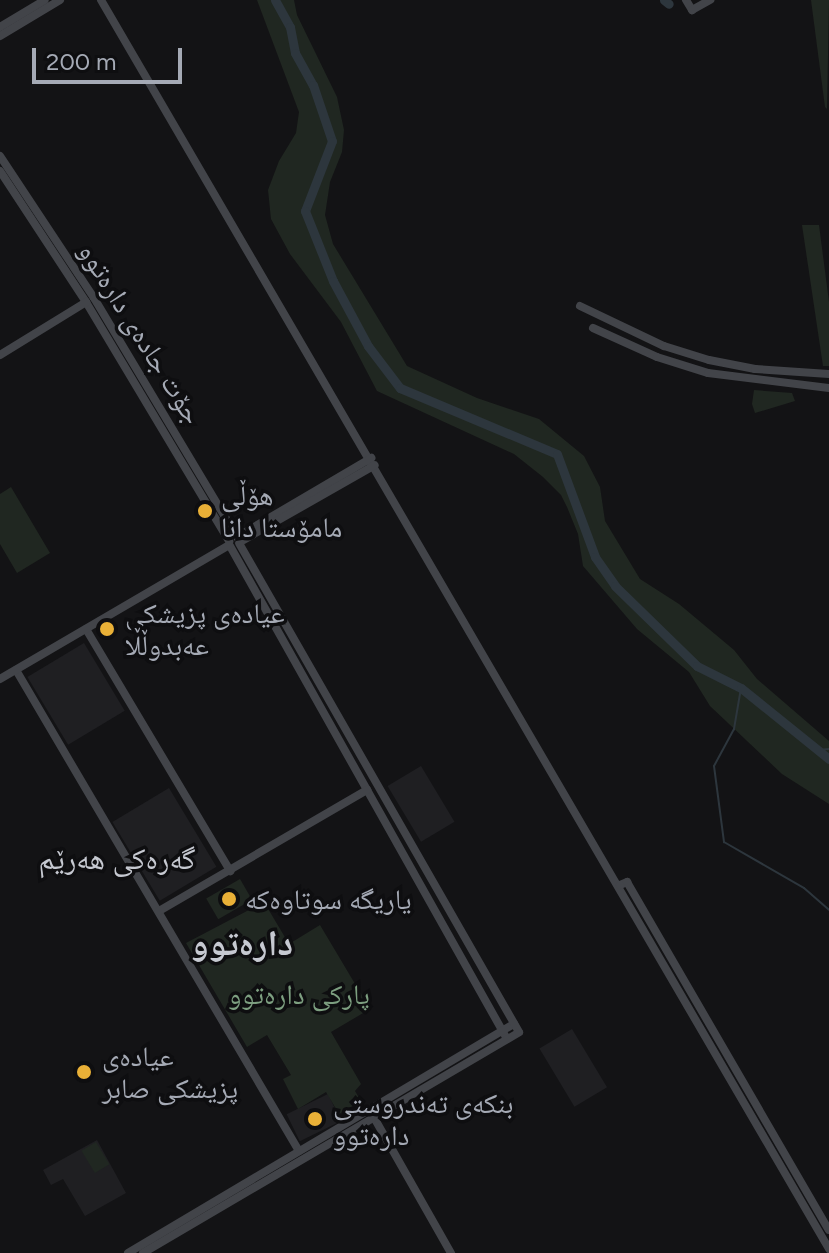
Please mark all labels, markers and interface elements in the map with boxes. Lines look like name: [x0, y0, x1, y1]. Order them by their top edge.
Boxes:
scale bar: [36, 32, 186, 82]
text: 200 m: [46, 47, 117, 76]
street label: جۆت جادەی دارەتوو: [72, 236, 210, 430]
place label: هۆڵی مامۆستا دانا: [221, 478, 342, 544]
marker: هۆڵی مامۆستا دانا: [196, 502, 214, 520]
place label: عیادەی پزیشکی عەبدوڵڵا: [125, 596, 285, 662]
marker: عیادەی پزیشکی عەبدوڵڵا: [96, 618, 118, 640]
district label: گەرەکی هەرێم: [39, 841, 195, 877]
place label: یاریگە سوتاوەکە: [245, 882, 412, 916]
marker: یاریگە سوتاوەکە: [220, 890, 238, 908]
district label: دارەتوو: [191, 921, 293, 965]
park label: پارکی دارەتوو: [228, 977, 370, 1011]
place label: عیادەی پزیشکی صابر: [102, 1039, 238, 1105]
marker: عیادەی پزیشکی صابر: [73, 1061, 95, 1083]
place label: بنکەی تەندروستی دارەتوو: [333, 1086, 513, 1152]
marker: بنکەی تەندروستی دارەتوو: [304, 1108, 326, 1130]

